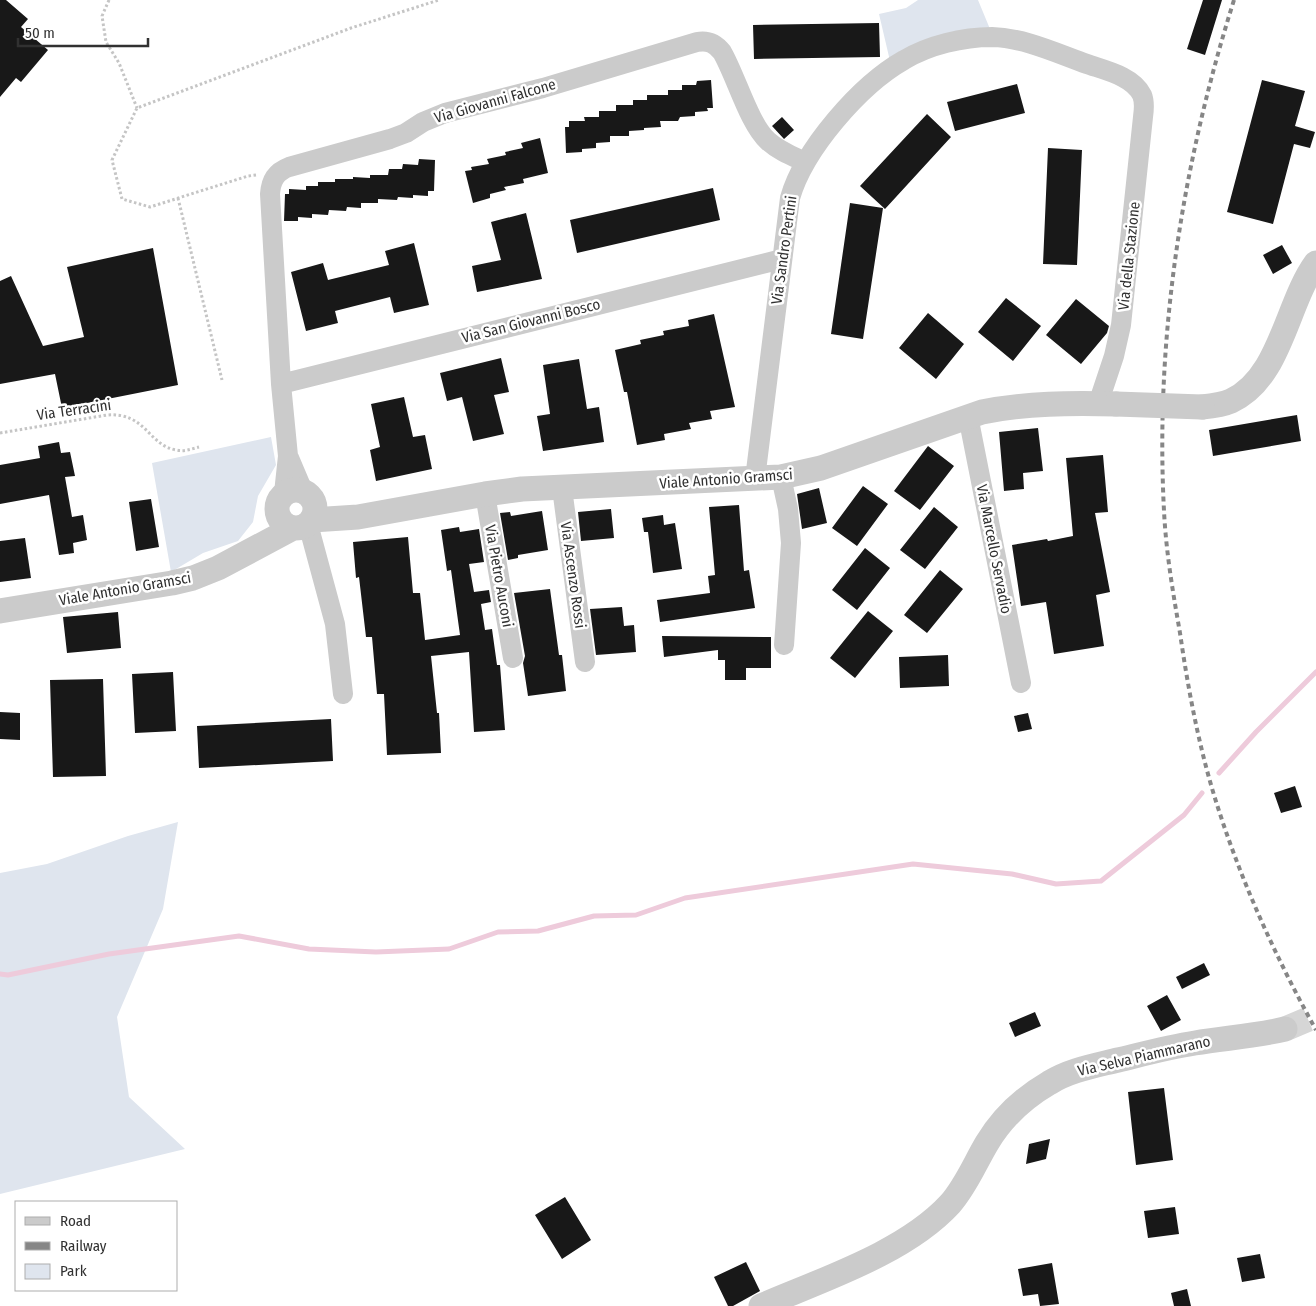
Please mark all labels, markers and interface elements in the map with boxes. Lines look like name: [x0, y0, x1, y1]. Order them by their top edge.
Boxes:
scale bar: [18, 15, 148, 47]
text: 50 m: [25, 24, 55, 42]
street label: Via Giovanni Falcone: [432, 75, 558, 127]
street label: Via Sandro Pertini: [767, 194, 801, 306]
street label: Via della Stazione: [1114, 201, 1144, 311]
street label: Via San Giovanni Bosco: [460, 295, 602, 347]
street label: Via Terracini: [36, 396, 112, 424]
street label: Viale Antonio Gramsci: [659, 465, 793, 493]
street label: Via Marcello Servadio: [973, 483, 1015, 615]
street label: Via Ascenzo Rossi: [557, 520, 589, 630]
street label: Via Pietro Auconi: [481, 523, 517, 629]
street label: Viale Antonio Gramsci: [58, 569, 192, 609]
street label: Via Selva Piammarano: [1076, 1032, 1212, 1080]
legend: [15, 1201, 178, 1291]
text: Road: [60, 1212, 91, 1230]
text: Railway: [60, 1237, 107, 1255]
text: Park: [60, 1262, 87, 1280]

